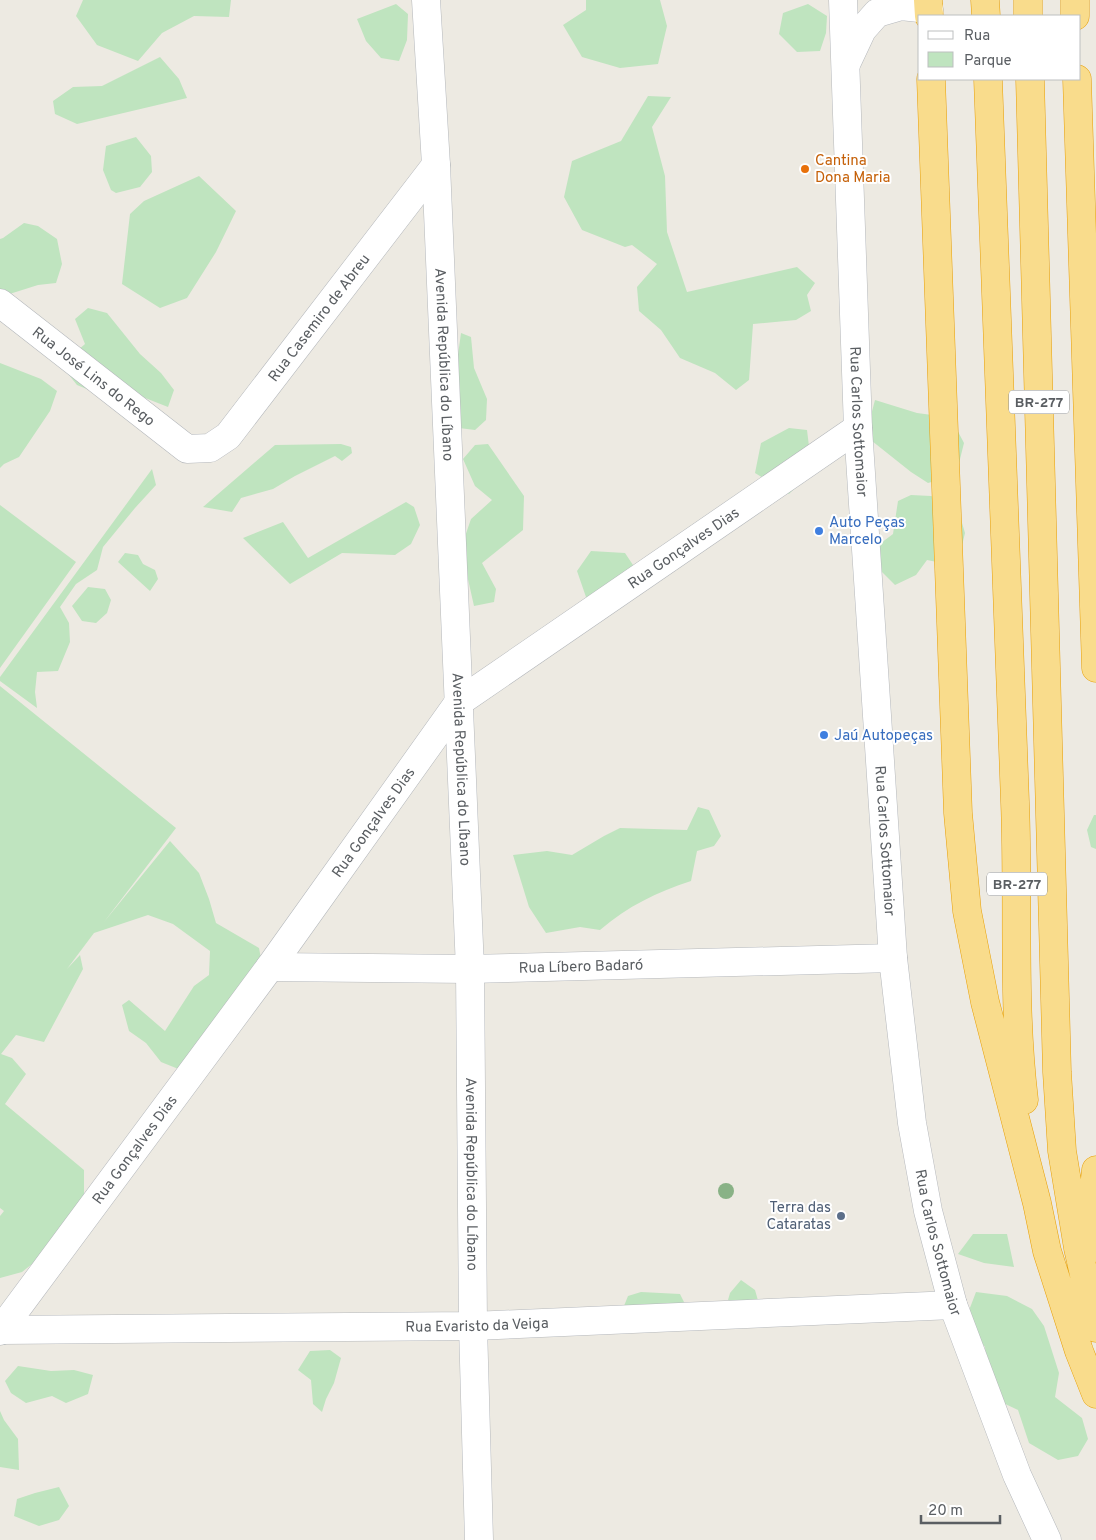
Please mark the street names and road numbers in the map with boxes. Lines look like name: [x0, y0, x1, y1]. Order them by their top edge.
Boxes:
street label: Rua Casemiro de Abreu: [265, 251, 375, 386]
street label: Avenida República do Líbano: [429, 268, 457, 462]
street label: Rua José Lins do Rego: [28, 323, 158, 431]
street label: Rua Carlos Sottomaior: [844, 346, 871, 498]
road number: BR-277: [1009, 391, 1069, 414]
street label: Rua Gonçalves Dias: [625, 504, 744, 594]
street label: Avenida República do Líbano: [446, 672, 474, 866]
street label: Rua Gonçalves Dias: [329, 764, 420, 882]
street label: Rua Carlos Sottomaior: [869, 765, 898, 917]
road number: BR-277: [987, 872, 1047, 896]
street label: Rua Líbero Badaró: [518, 956, 644, 979]
street label: Avenida República do Líbano: [460, 1077, 481, 1271]
street label: Rua Gonçalves Dias: [89, 1092, 183, 1209]
street label: Rua Carlos Sottomaior: [910, 1168, 965, 1320]
street label: Rua Evaristo da Veiga: [405, 1315, 549, 1338]

